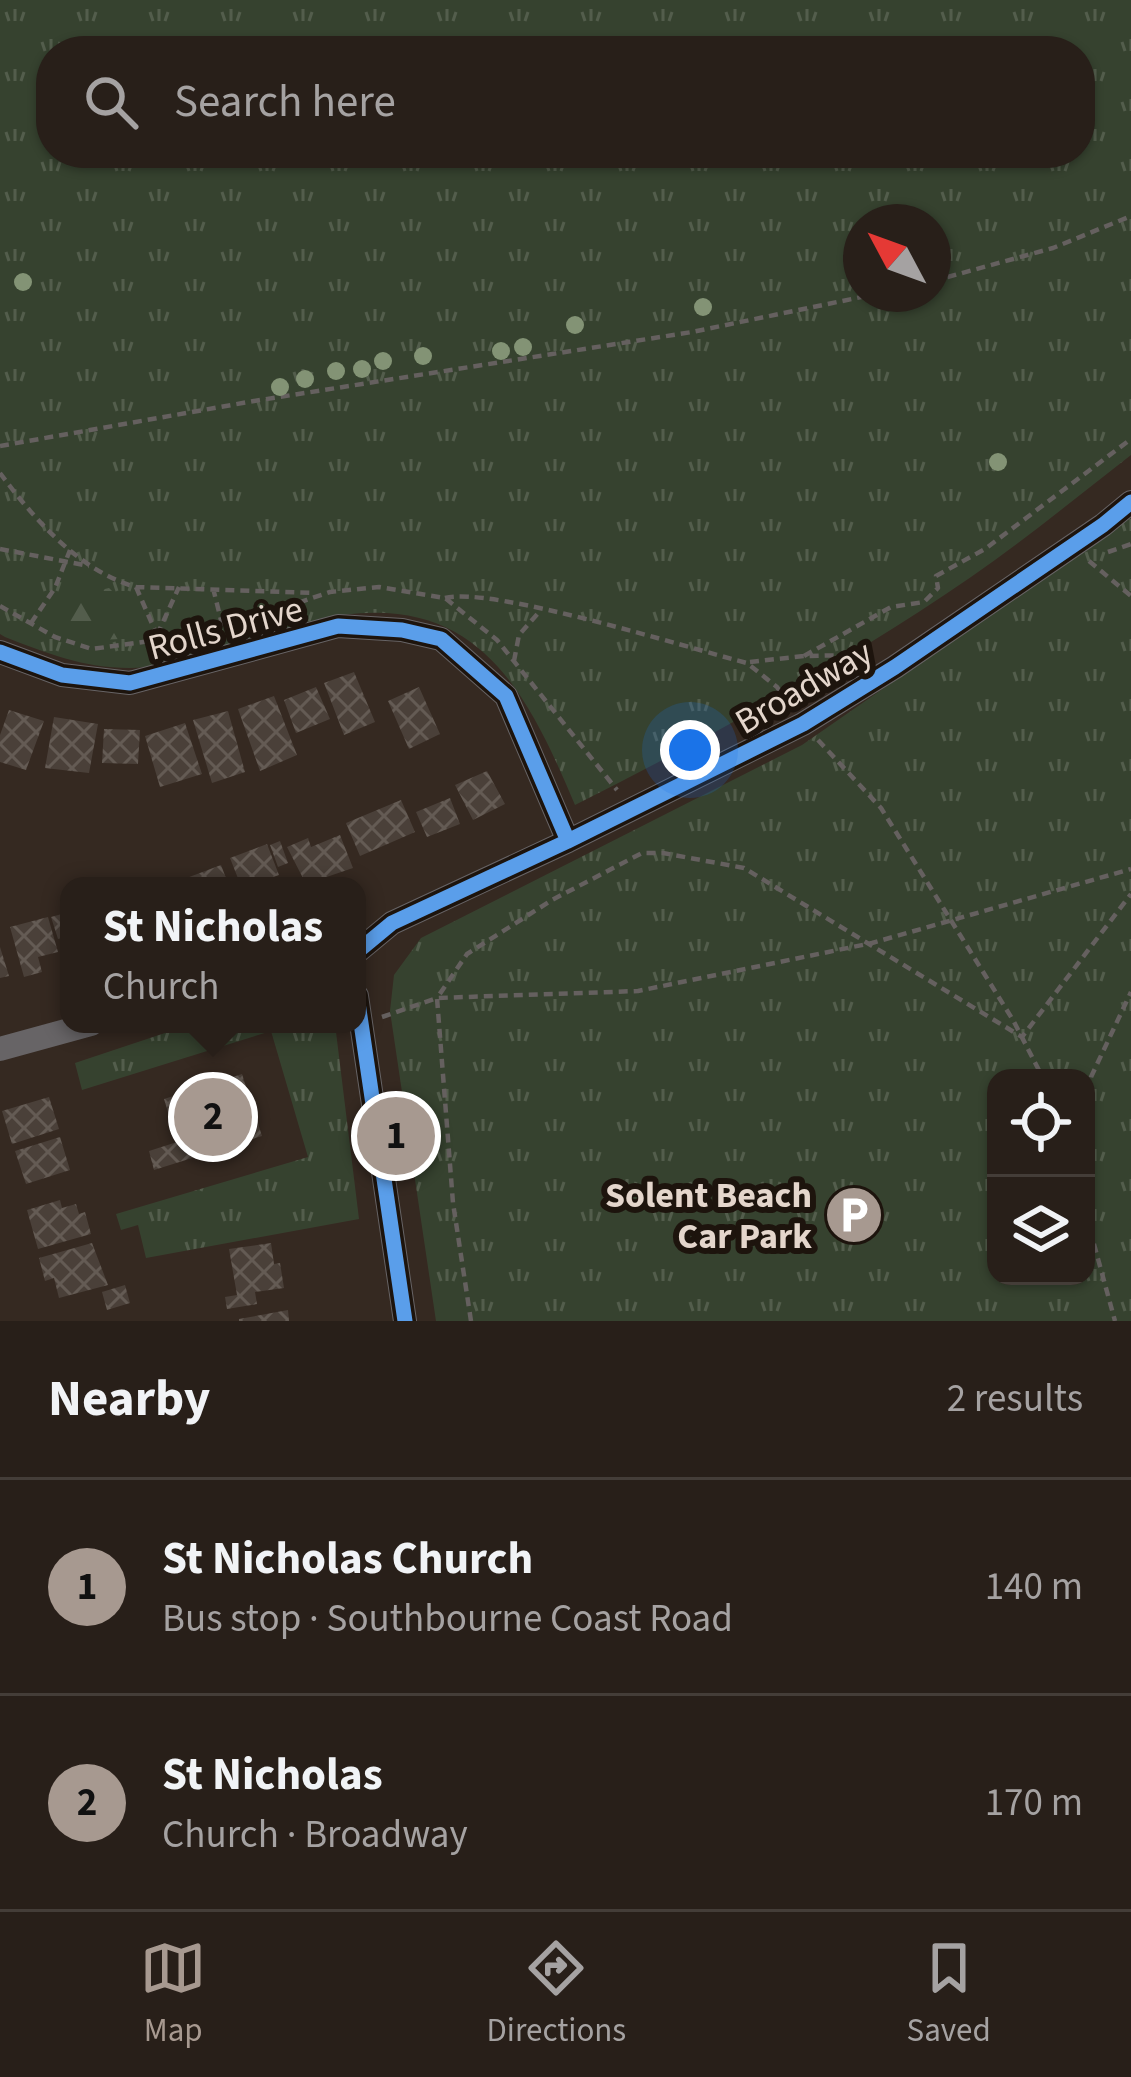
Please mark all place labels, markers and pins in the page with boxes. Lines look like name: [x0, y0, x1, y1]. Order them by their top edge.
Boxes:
pin: 2: [174, 1072, 252, 1162]
pin: 1: [357, 1091, 435, 1181]
place label: Solent Beach Car Park: [605, 1170, 812, 1262]
parking icon: Solent Beach Car Park: [823, 1184, 885, 1246]

